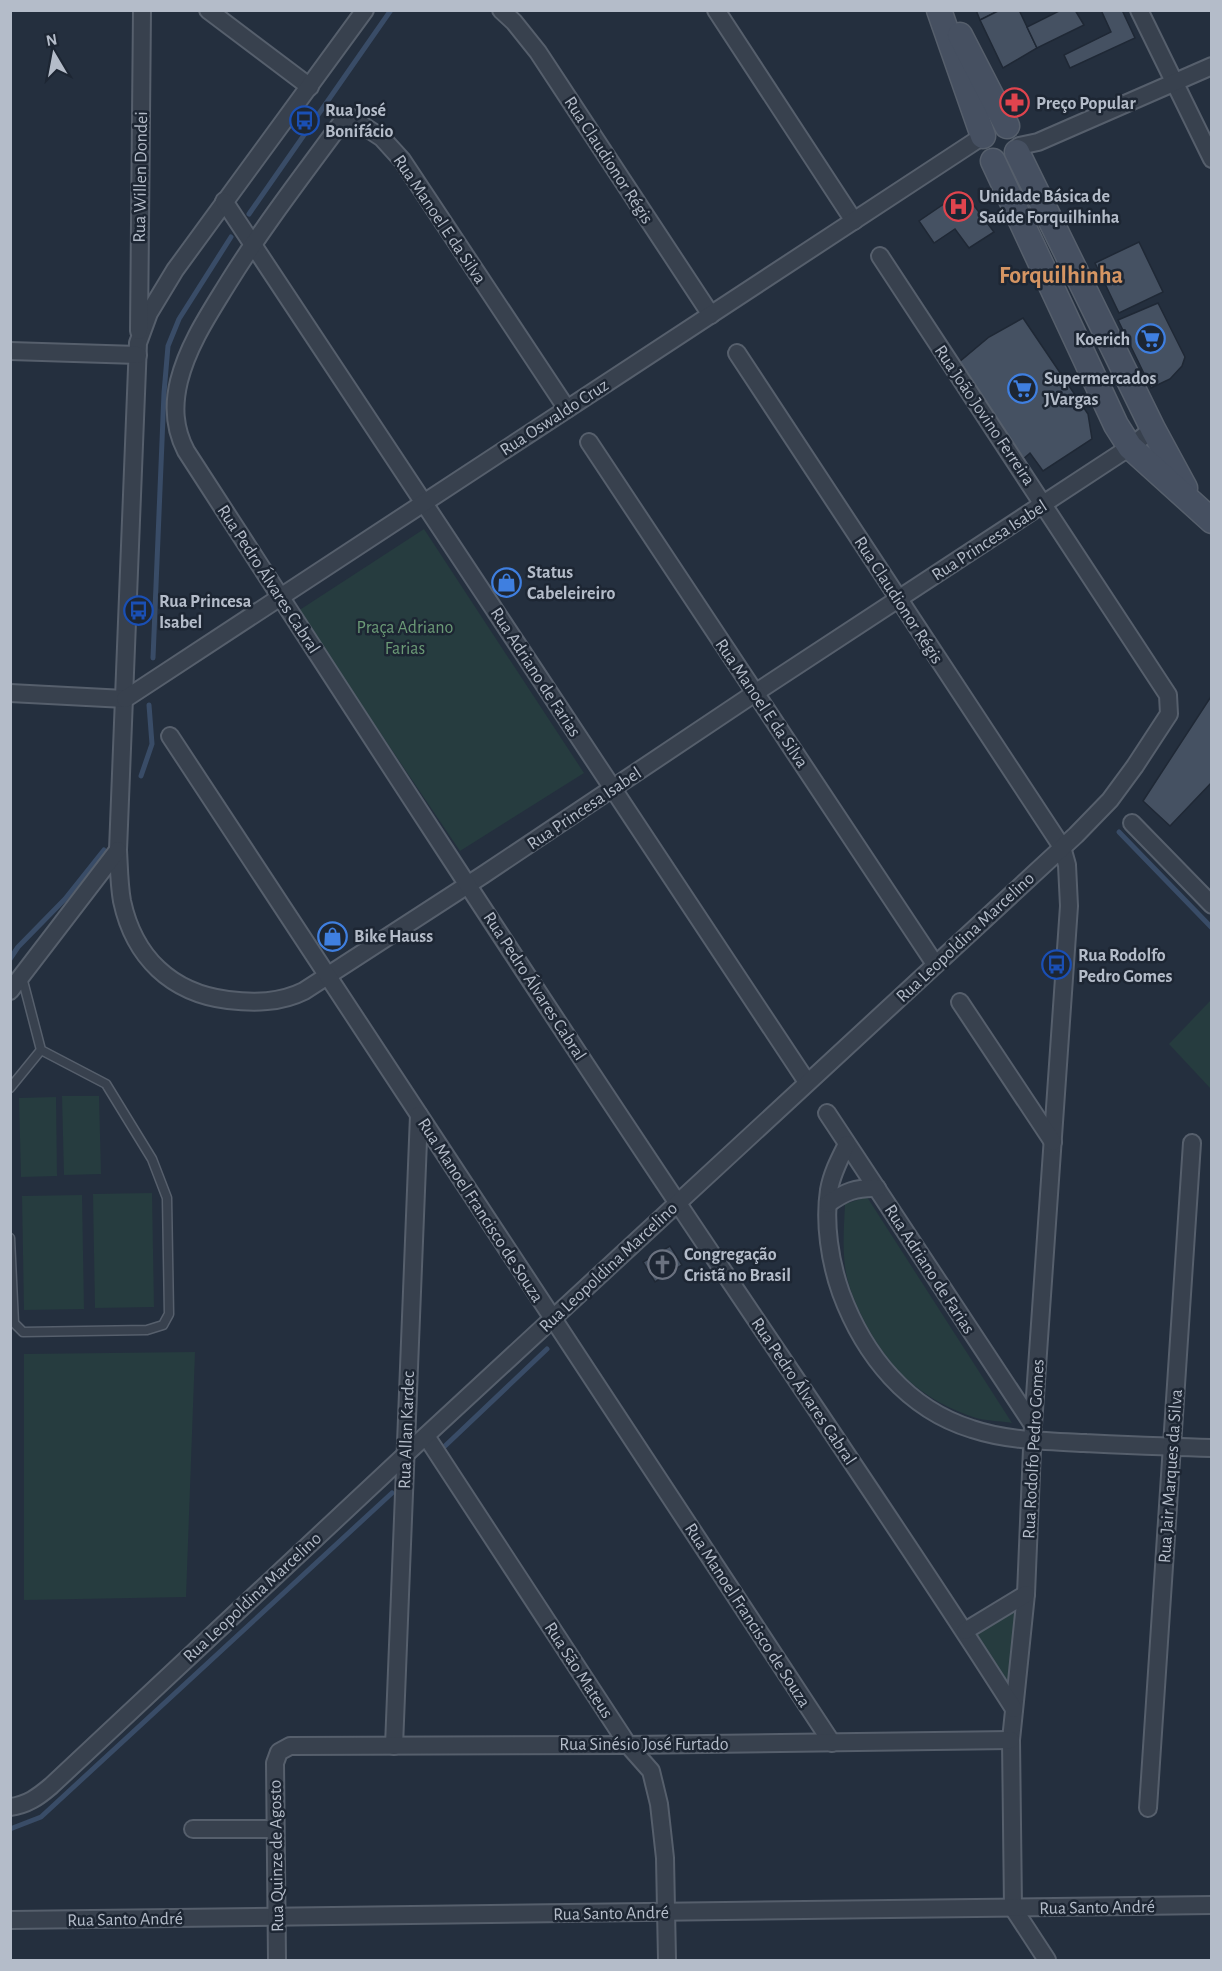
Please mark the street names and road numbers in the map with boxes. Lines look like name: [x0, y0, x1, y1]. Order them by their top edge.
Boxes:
street label: Rua Claudionor Régis: [560, 94, 656, 227]
street label: Rua Willen Dondei: [131, 111, 151, 243]
street label: Rua Manoel E da Silva: [389, 152, 489, 287]
street label: Rua João Jovino Ferreira: [931, 342, 1038, 489]
street label: Rua Oswaldo Cruz: [497, 376, 612, 460]
street label: Rua Princesa Isabel: [929, 497, 1050, 585]
street label: Rua Pedro Álvares Cabral: [213, 500, 325, 657]
street label: Rua Claudionor Régis: [850, 534, 946, 667]
street label: Rua Adriano de Farias: [487, 605, 584, 740]
street label: Rua Manoel E da Silva: [711, 636, 811, 771]
street label: Rua Princesa Isabel: [524, 764, 645, 854]
street label: Rua Leopoldina Marcelino: [893, 869, 1038, 1006]
street label: Rua Pedro Álvares Cabral: [479, 907, 591, 1064]
street label: Rua Manoel Francisco de Souza: [414, 1115, 546, 1306]
street label: Rua Leopoldina Marcelino: [536, 1199, 681, 1336]
street label: Rua Adriano de Farias: [881, 1202, 978, 1337]
street label: Rua Pedro Álvares Cabral: [747, 1313, 862, 1468]
street label: Rua Rodolfo Pedro Gomes: [1020, 1359, 1048, 1539]
street label: Rua Allan Kardec: [396, 1371, 418, 1489]
street label: Rua Jair Marques da Silva: [1156, 1388, 1186, 1564]
street label: Rua Manoel Francisco de Souza: [681, 1520, 813, 1711]
street label: Rua Leopoldina Marcelino: [180, 1529, 325, 1666]
street label: Rua São Mateus: [541, 1619, 616, 1722]
street label: Rua Sinésio José Furtado: [559, 1736, 729, 1754]
street label: Rua Quinze de Agosto: [267, 1779, 287, 1932]
street label: Rua Santo André: [1039, 1898, 1155, 1918]
street label: Rua Santo André: [553, 1904, 669, 1924]
street label: Rua Santo André: [67, 1910, 183, 1930]

